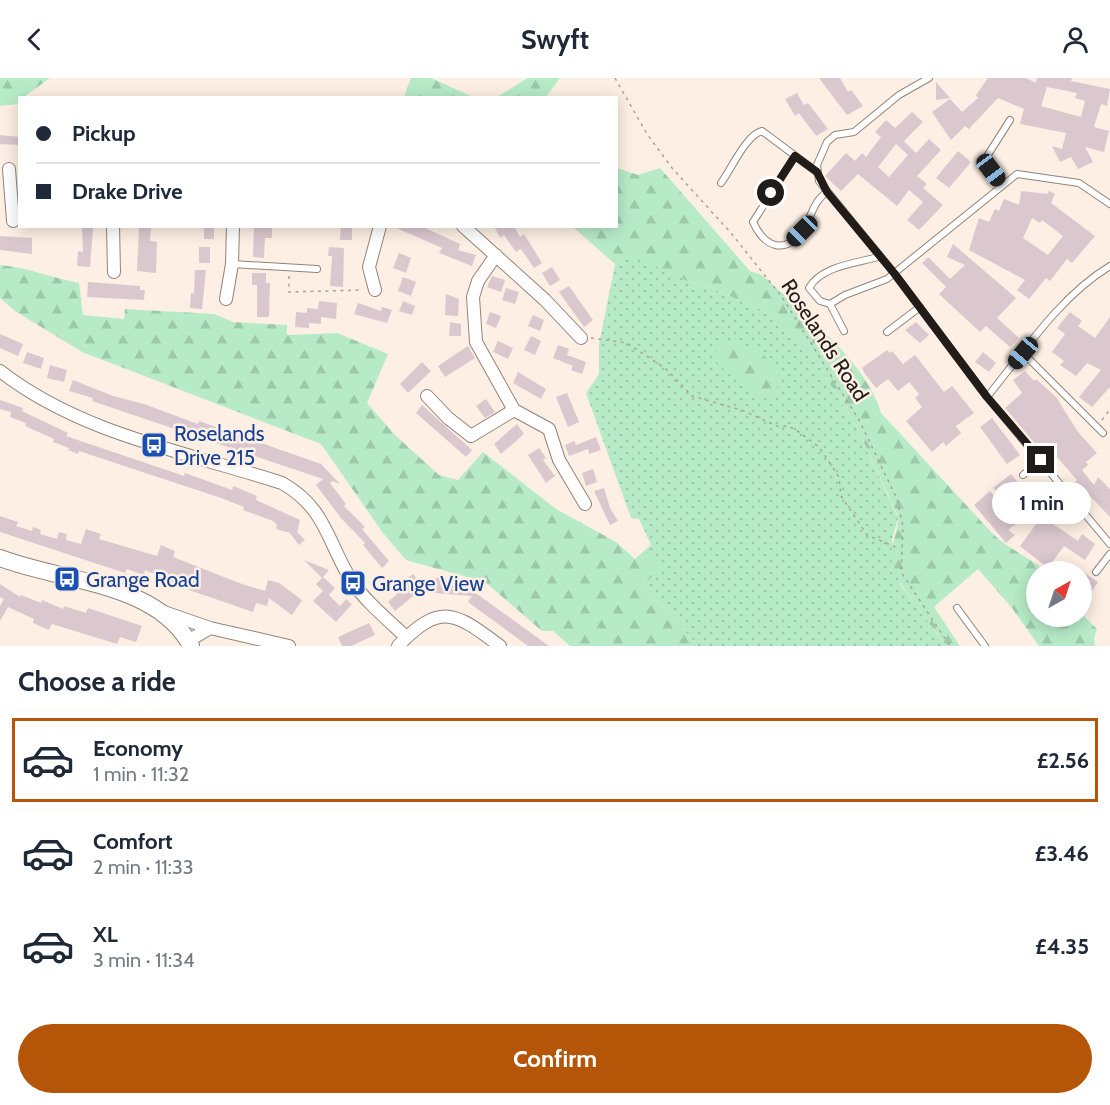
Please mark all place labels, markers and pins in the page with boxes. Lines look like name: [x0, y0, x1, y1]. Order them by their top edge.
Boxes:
place label: Roselands Drive 215: [174, 421, 265, 470]
bus stop icon: Roselands Drive 215: [139, 430, 169, 460]
bus stop icon: Grange Road: [52, 564, 82, 594]
place label: Grange Road: [86, 567, 200, 592]
bus stop icon: Grange View: [338, 568, 368, 598]
place label: Grange View: [372, 571, 484, 596]

